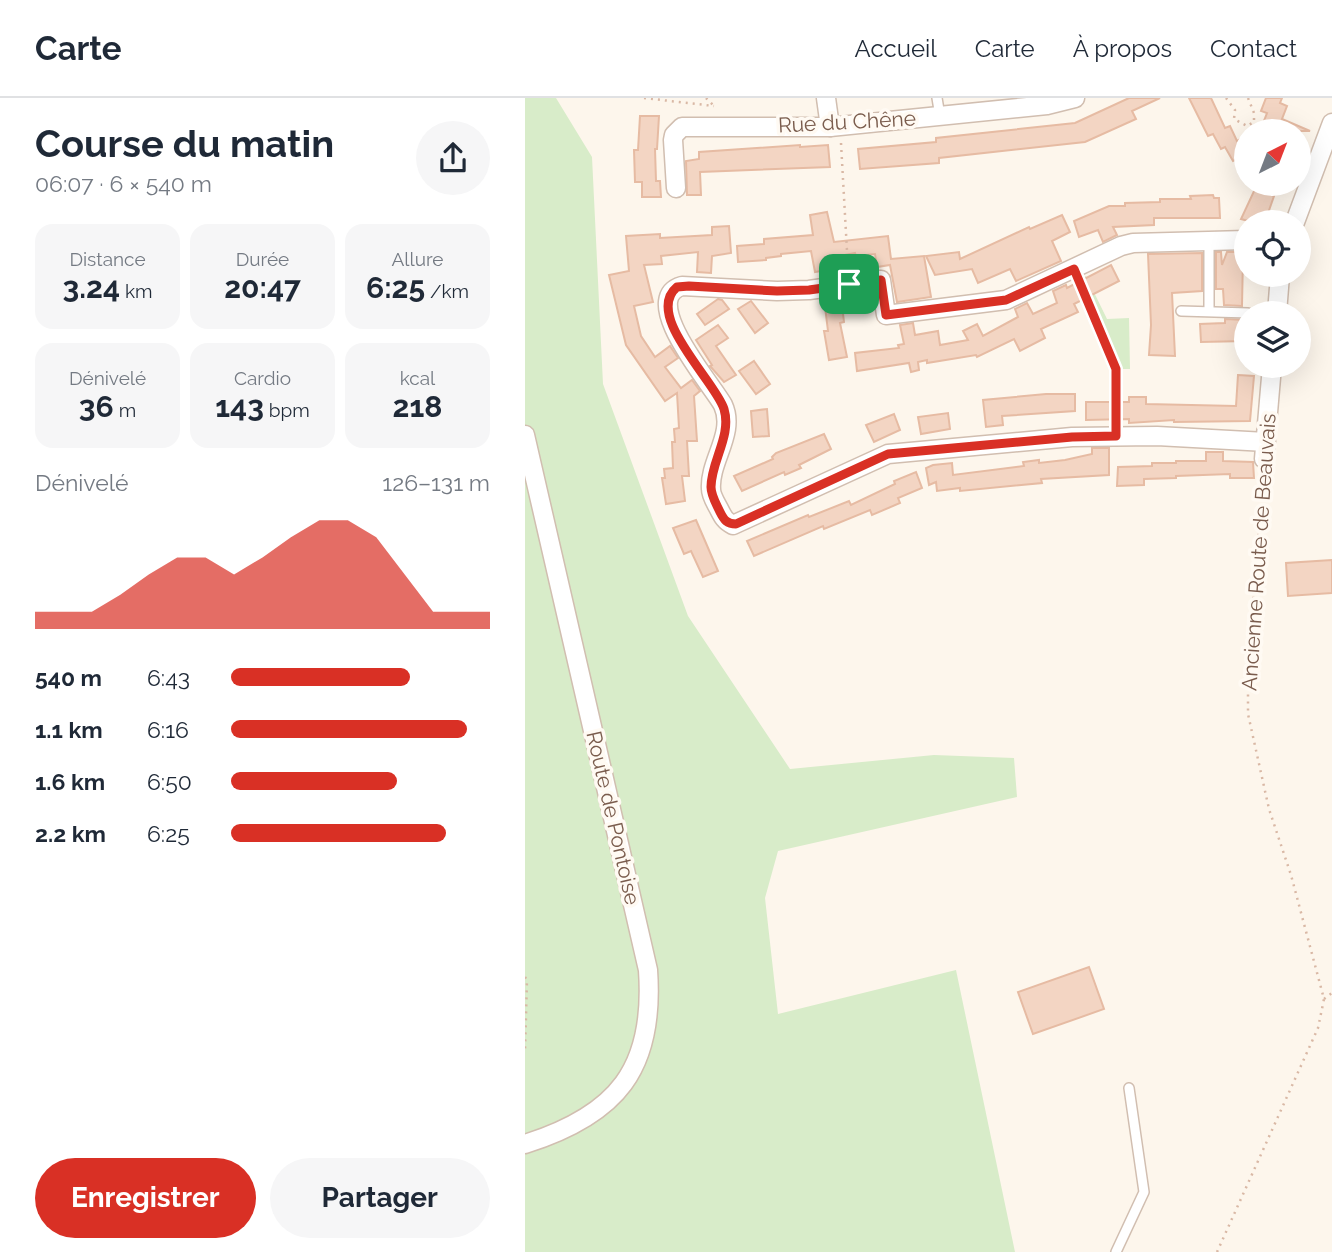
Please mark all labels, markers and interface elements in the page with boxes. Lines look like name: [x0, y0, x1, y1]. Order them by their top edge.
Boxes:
text: Carte: [35, 29, 122, 68]
text: Accueil: [855, 34, 937, 63]
text: Carte: [975, 34, 1035, 63]
text: À propos: [1073, 34, 1172, 63]
text: Contact: [1210, 34, 1297, 63]
street label: Rue du Chêne: [777, 105, 917, 138]
north arrow: [1234, 119, 1311, 196]
map controls: [1234, 119, 1311, 378]
text: Course du matin: [35, 121, 334, 166]
button: share: [416, 121, 490, 195]
text: 06:07 · 6 × 540 m: [35, 170, 212, 197]
button: locate: [1234, 210, 1311, 287]
text: Distance: [69, 248, 146, 270]
text: Durée: [236, 248, 289, 270]
text: Allure: [392, 248, 443, 270]
pin: [819, 254, 879, 314]
icon: arrive: [830, 265, 868, 303]
text: 3.24: [63, 270, 120, 305]
text: 20:47: [224, 270, 301, 305]
text: 6:25: [366, 270, 425, 305]
text: km: [120, 280, 152, 302]
text: /km: [425, 280, 469, 302]
button: layers: [1234, 301, 1311, 378]
text: Dénivelé: [69, 367, 146, 389]
text: Cardio: [234, 367, 291, 389]
text: kcal: [400, 367, 435, 389]
text: 36: [79, 389, 114, 424]
text: 143: [215, 389, 264, 424]
text: 218: [393, 389, 442, 424]
text: m: [114, 399, 136, 421]
text: bpm: [264, 399, 310, 421]
street label: Ancienne Route de Beauvais: [1236, 412, 1281, 691]
text: Dénivelé: [35, 469, 128, 496]
text: 126–131 m: [382, 469, 490, 496]
text: 540 m: [35, 664, 102, 691]
text: 6:43: [147, 664, 190, 691]
text: 1.1 km: [35, 716, 103, 743]
text: 6:16: [147, 716, 189, 743]
street label: Route de Pontoise: [581, 729, 646, 907]
text: 1.6 km: [35, 768, 105, 795]
text: 6:50: [147, 768, 192, 795]
text: 2.2 km: [35, 820, 106, 847]
text: 6:25: [147, 820, 190, 847]
button: Enregistrer: [35, 1158, 256, 1238]
button: Partager: [270, 1158, 490, 1238]

